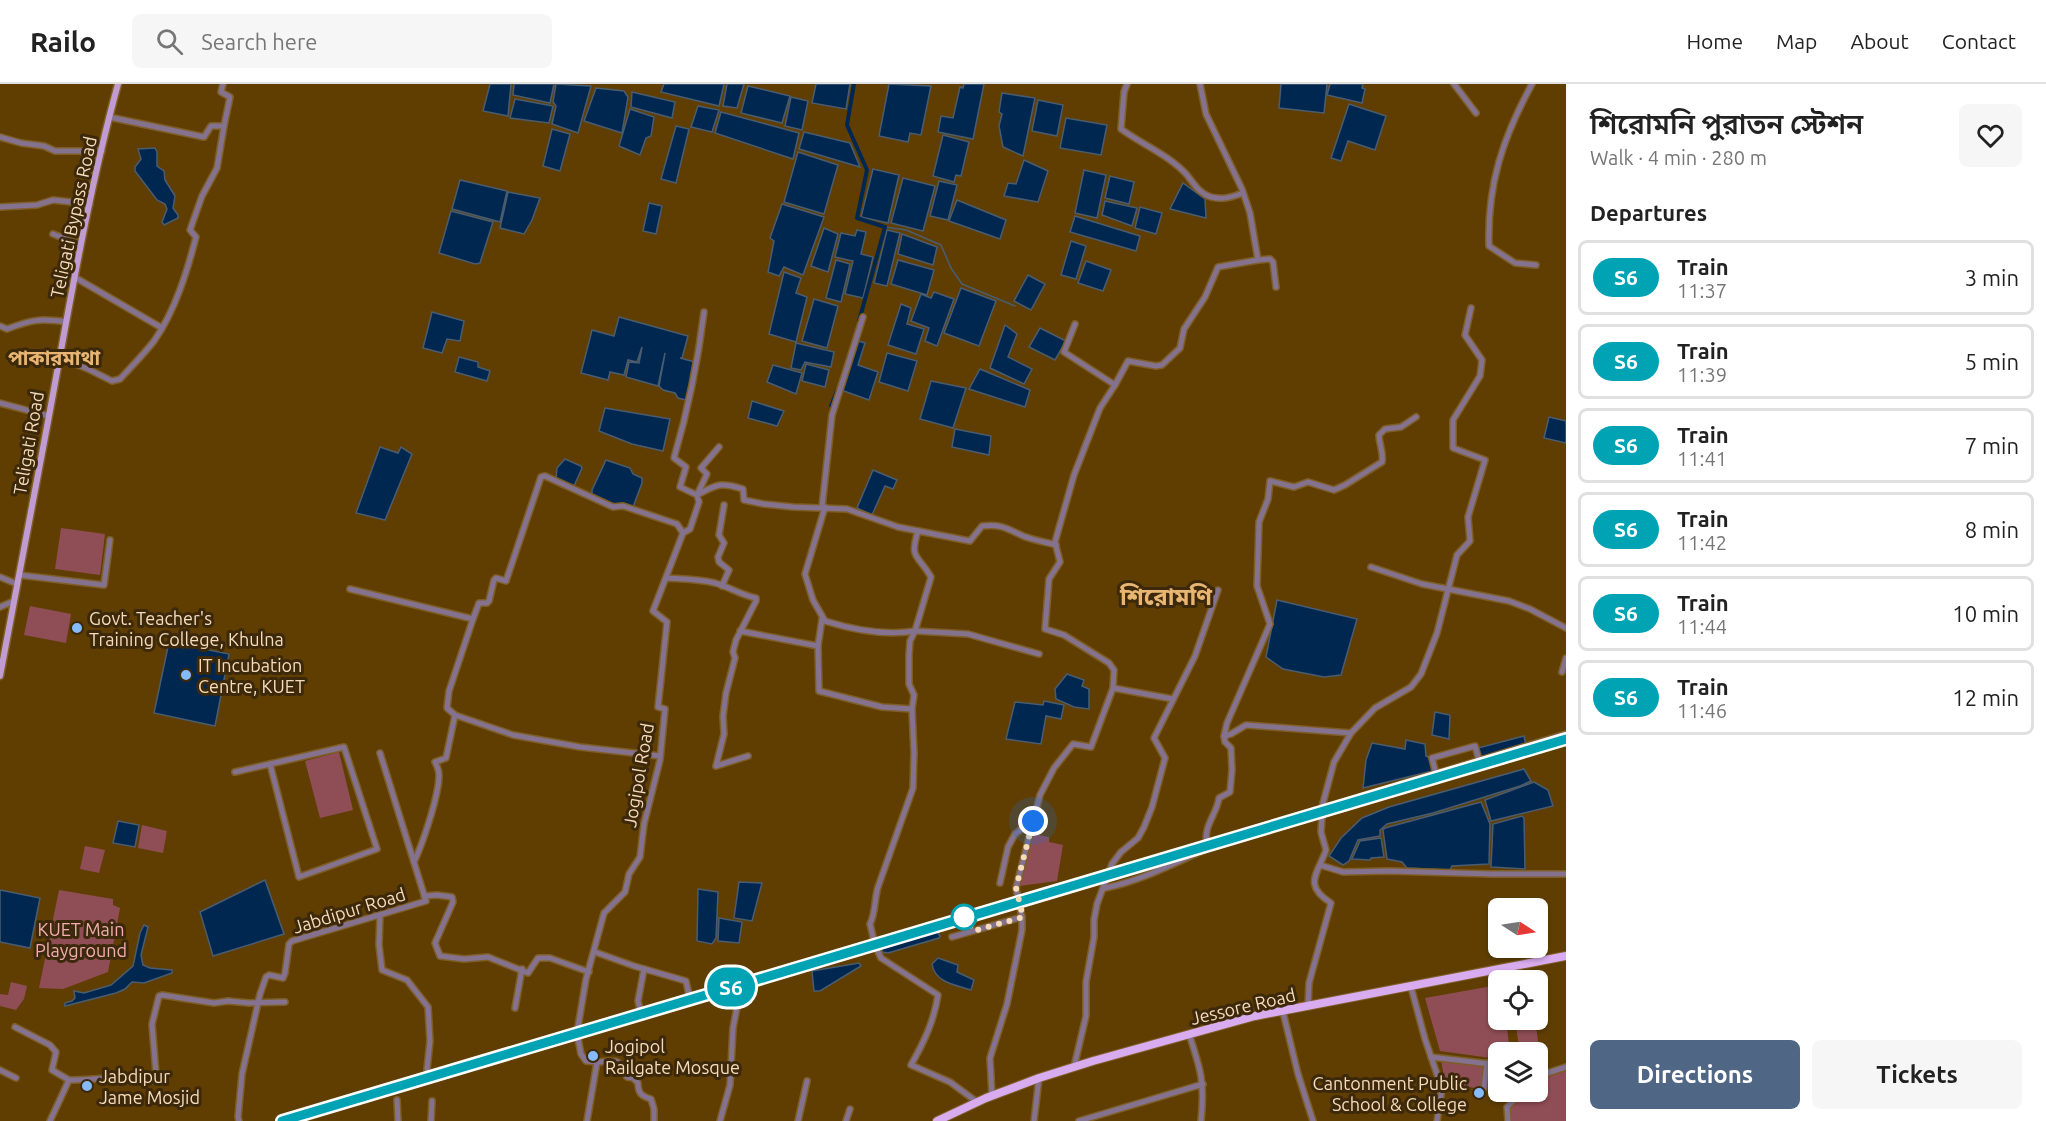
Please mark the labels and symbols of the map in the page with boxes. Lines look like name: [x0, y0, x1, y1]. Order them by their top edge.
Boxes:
street label: Teligati Bypass Road: [46, 134, 100, 300]
district label: পাকারমাথা: [8, 346, 100, 369]
street label: Teligati Road: [9, 390, 47, 496]
district label: শিরোমণি: [1119, 583, 1212, 610]
place label: Govt. Teacher's Training College, Khulna: [89, 608, 284, 649]
marker: Govt. Teacher's Training College, Khulna: [70, 621, 84, 635]
place label: IT Incubation Centre, KUET: [198, 655, 305, 696]
marker: IT Incubation Centre, KUET: [179, 668, 193, 682]
street label: Jogipol Road: [619, 721, 657, 829]
your location: [1018, 806, 1048, 836]
street label: Jabdipur Road: [290, 883, 408, 937]
north arrow: [1488, 898, 1548, 958]
unlabelled marker: [951, 904, 977, 930]
park label: KUET Main Playground: [35, 919, 127, 960]
line badge: S6: [704, 968, 758, 1006]
street label: Jessore Road: [1188, 984, 1298, 1028]
place label: Jogipol Railgate Mosque: [605, 1036, 740, 1077]
marker: Jogipol Railgate Mosque: [586, 1049, 600, 1063]
place label: Jabdipur Jame Mosjid: [99, 1066, 200, 1107]
place label: Cantonment Public School & College: [1313, 1073, 1467, 1114]
marker: Jabdipur Jame Mosjid: [80, 1079, 94, 1093]
marker: Cantonment Public School & College: [1472, 1086, 1486, 1100]

